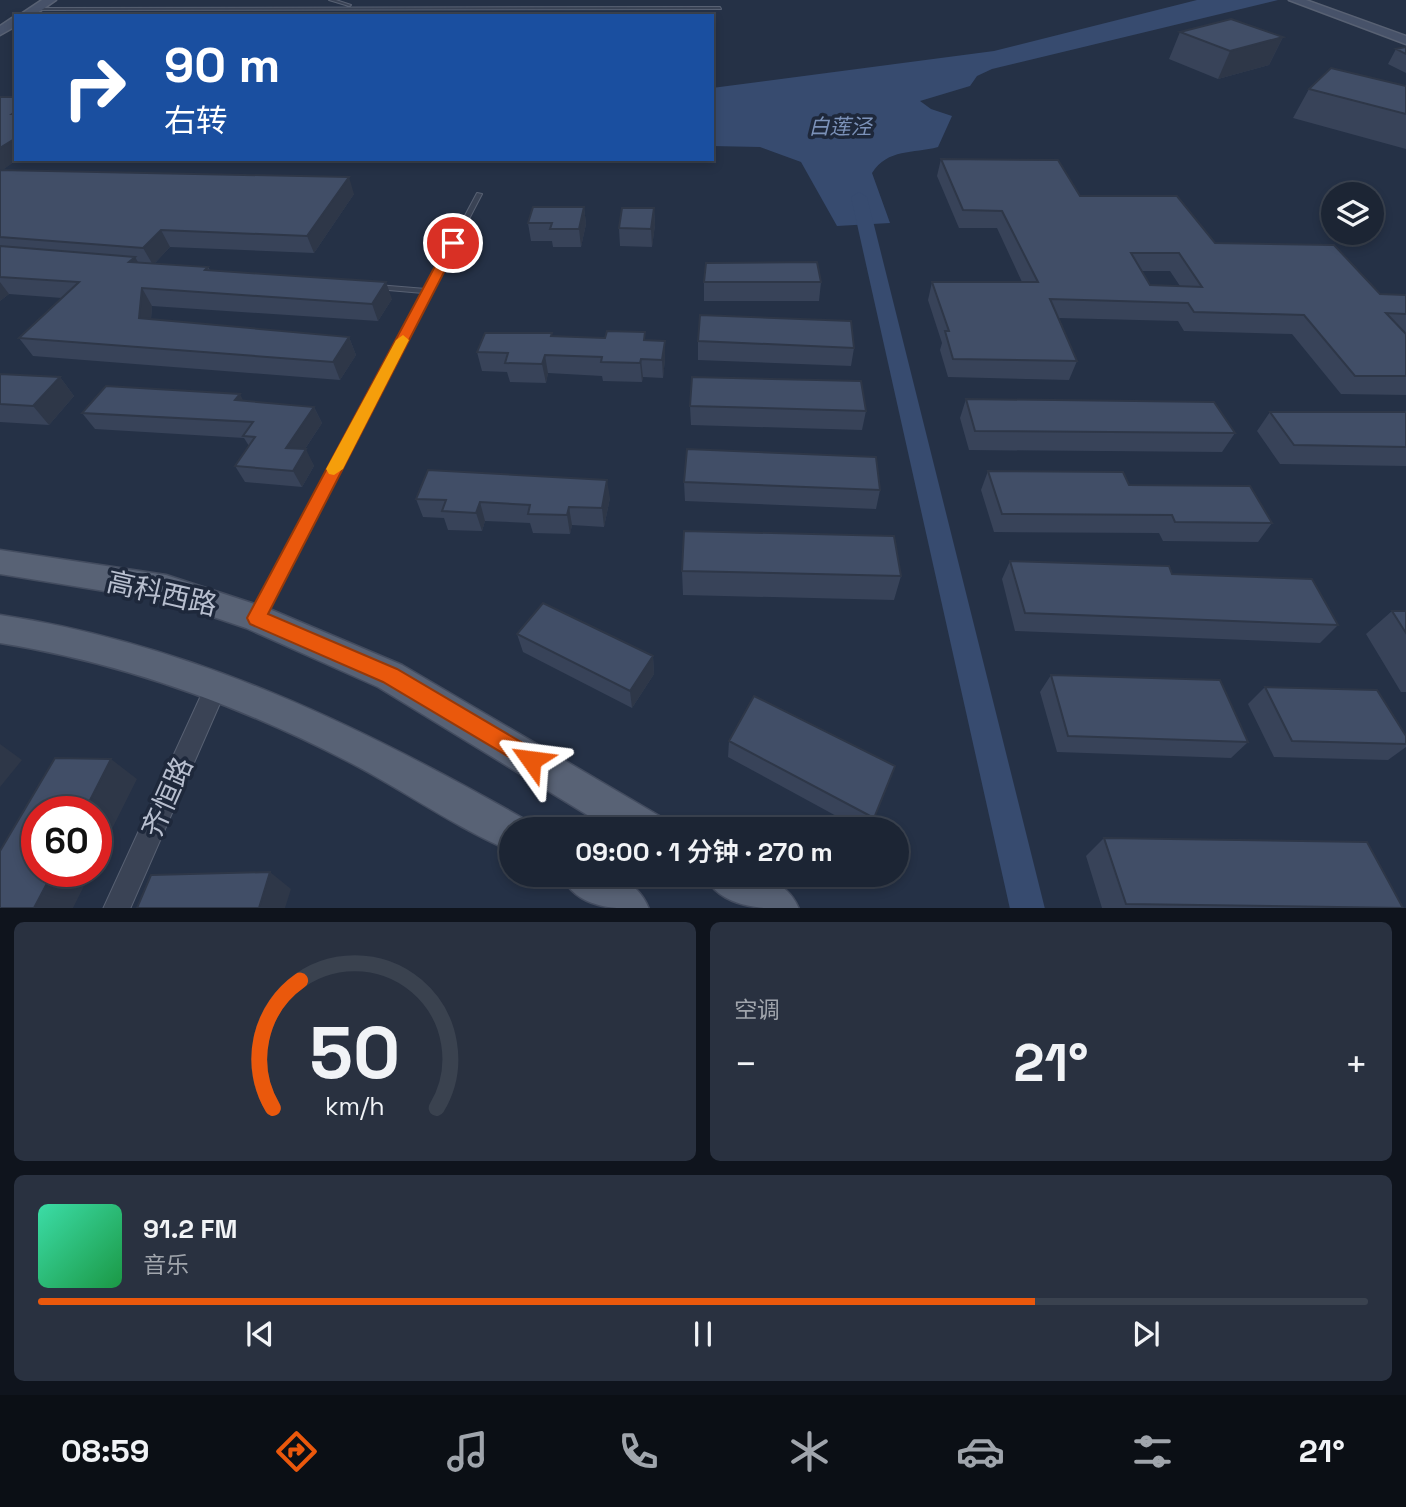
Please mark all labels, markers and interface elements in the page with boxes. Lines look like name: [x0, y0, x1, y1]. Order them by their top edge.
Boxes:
text: 90 m: [164, 34, 280, 96]
icon: right: [49, 42, 140, 133]
text: 右转: [164, 101, 228, 141]
water label: 白莲泾: [809, 113, 873, 140]
map controls: [1321, 182, 1384, 245]
button: layers: [1321, 182, 1384, 245]
pin: [423, 213, 483, 273]
icon: arrive: [434, 224, 472, 262]
street label: 高科西路: [103, 563, 221, 623]
position arrow: [494, 723, 568, 797]
street label: 齐恒路: [133, 751, 201, 843]
speed limit sign: 60: [21, 796, 112, 887]
text: 09:00 · 1 分钟 · 270 m: [575, 835, 833, 869]
text: 空调: [734, 995, 780, 1025]
text: 50: [310, 1006, 400, 1099]
text: 21°: [1014, 1030, 1088, 1096]
text: −: [734, 1040, 758, 1088]
text: +: [1344, 1040, 1368, 1088]
text: km/h: [325, 1089, 385, 1121]
text: 91.2 FM: [143, 1212, 237, 1246]
text: 音乐: [143, 1250, 189, 1280]
icon: previous: [241, 1315, 279, 1353]
icon: pause: [684, 1315, 722, 1353]
icon: next: [1127, 1315, 1165, 1353]
icon: directions: [272, 1427, 321, 1476]
icon: music: [443, 1427, 492, 1476]
icon: phone: [614, 1427, 663, 1476]
icon: climate: [785, 1427, 834, 1476]
icon: car: [956, 1427, 1005, 1476]
icon: filters: [1128, 1427, 1177, 1476]
text: 08:59: [61, 1431, 150, 1471]
text: 21°: [1299, 1431, 1345, 1471]

